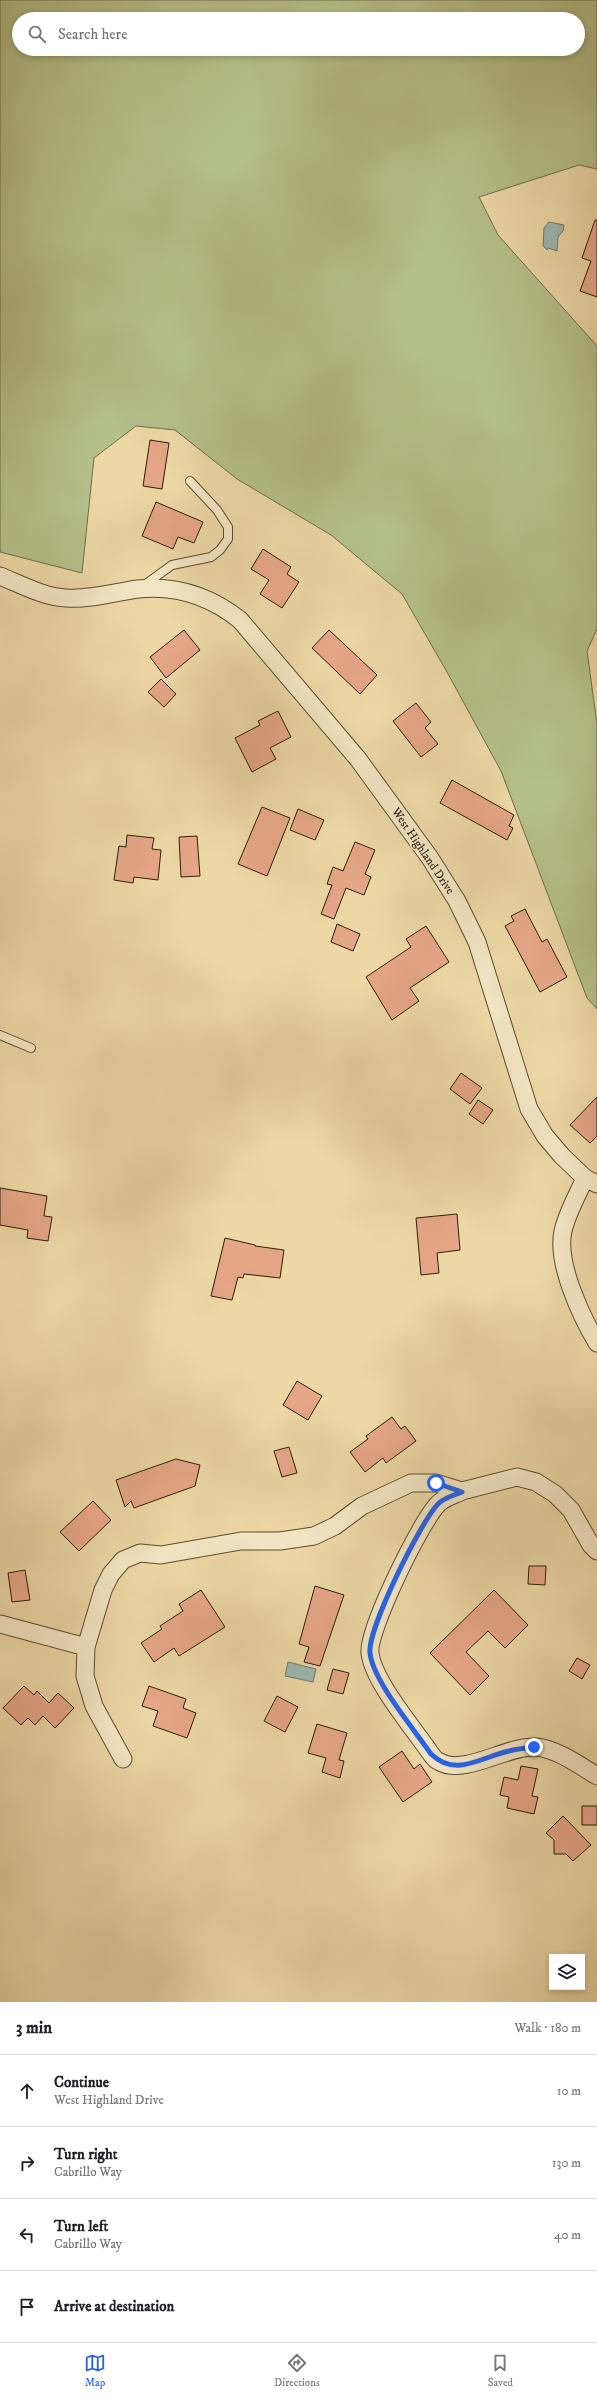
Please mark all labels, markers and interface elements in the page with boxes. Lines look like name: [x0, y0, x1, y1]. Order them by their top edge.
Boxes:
search box: [12, 12, 585, 56]
icon: search: [26, 23, 48, 45]
text: Search here: [58, 25, 127, 44]
street label: West Highland Drive: [388, 804, 458, 897]
route start: [427, 1474, 445, 1492]
route end: [525, 1738, 543, 1756]
map controls: [549, 1954, 585, 1990]
button: layers: [549, 1954, 585, 1990]
text: 3 min: [16, 2017, 52, 2039]
text: Walk · 180 m: [514, 2020, 581, 2036]
text: Continue: [54, 2073, 109, 2092]
icon: ahead: [16, 2080, 38, 2102]
text: 10 m: [557, 2083, 581, 2099]
text: West Highland Drive: [54, 2092, 164, 2108]
text: Turn right: [54, 2145, 117, 2164]
icon: right: [16, 2152, 38, 2174]
text: 130 m: [552, 2155, 581, 2171]
text: Cabrillo Way: [54, 2164, 122, 2180]
text: Turn left: [54, 2217, 108, 2236]
icon: left: [16, 2224, 38, 2246]
text: 40 m: [554, 2227, 581, 2243]
text: Cabrillo Way: [54, 2236, 122, 2252]
icon: arrive: [16, 2296, 38, 2318]
text: Arrive at destination: [54, 2297, 174, 2316]
tab: Map: [84, 2352, 106, 2390]
tab: Directions: [274, 2352, 320, 2390]
tab: Saved: [488, 2352, 513, 2390]

